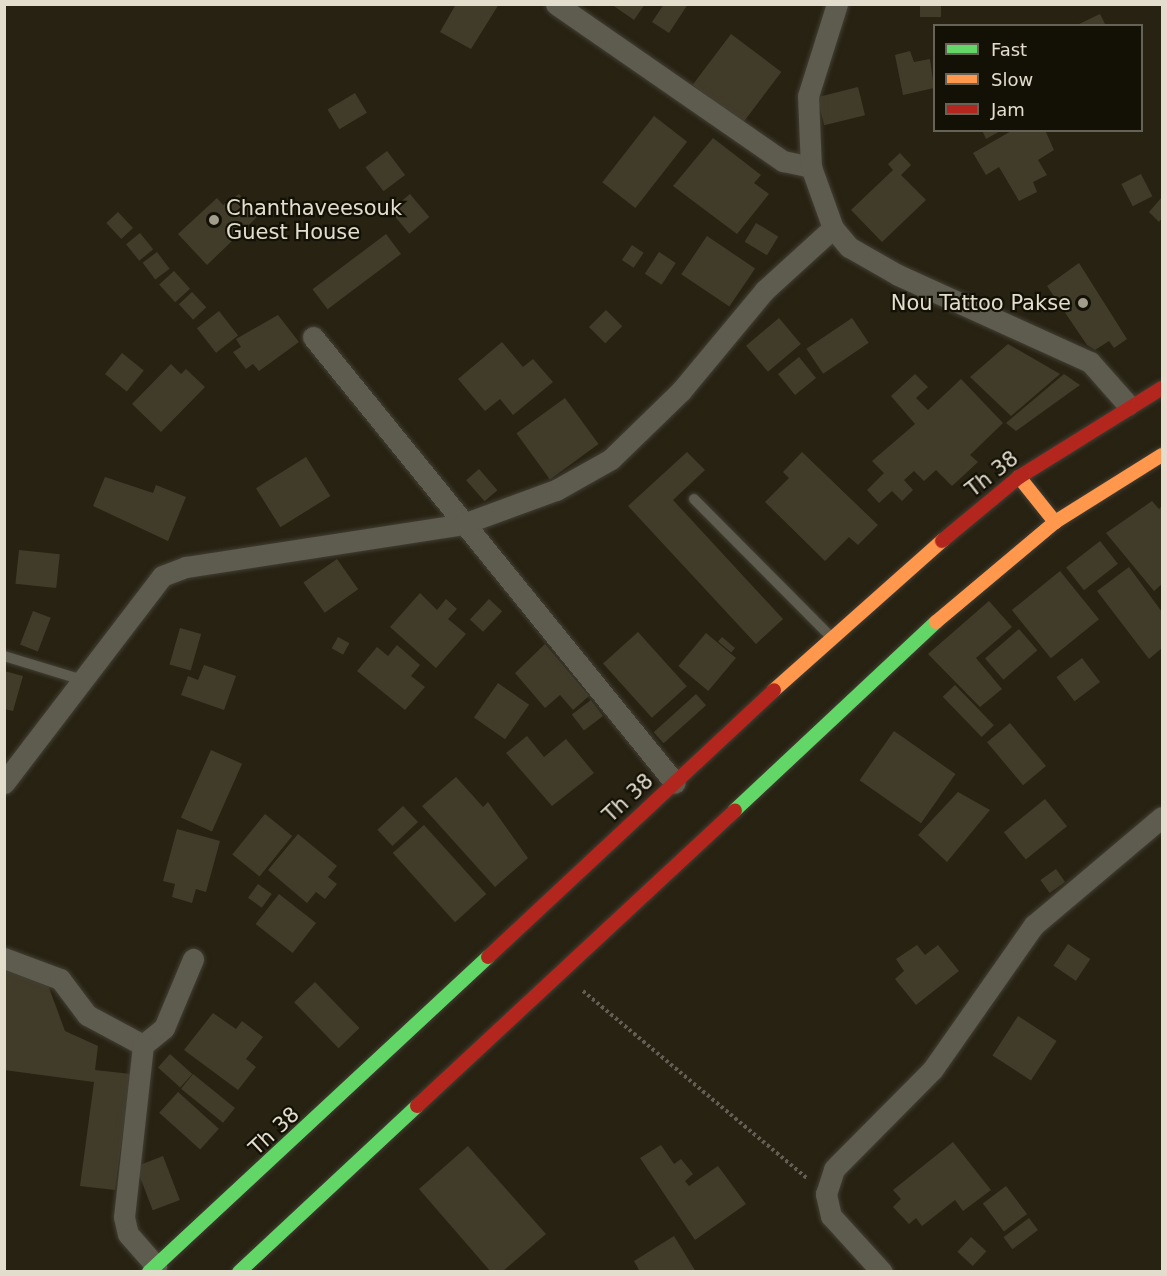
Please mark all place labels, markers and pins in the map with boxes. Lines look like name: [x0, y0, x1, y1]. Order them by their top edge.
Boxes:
place label: Chanthaveesouk Guest House: [226, 195, 402, 245]
marker: Chanthaveesouk Guest House: [207, 213, 221, 227]
place label: Nou Tattoo Pakse: [891, 290, 1071, 316]
marker: Nou Tattoo Pakse: [1076, 296, 1090, 310]

